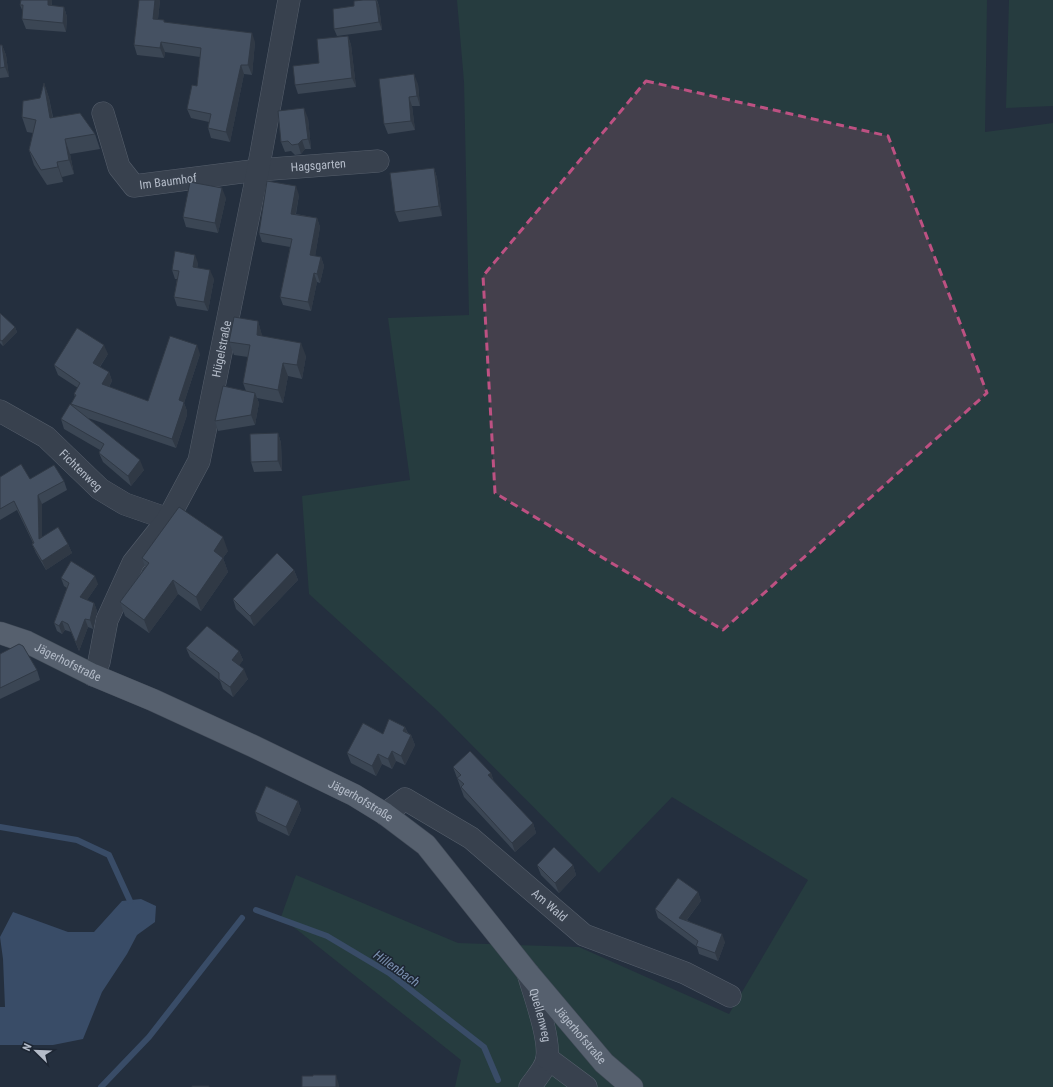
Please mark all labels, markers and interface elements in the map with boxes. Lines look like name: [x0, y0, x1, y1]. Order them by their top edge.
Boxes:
street label: Hagsgarten: [290, 156, 347, 175]
street label: Im Baumhof: [139, 171, 198, 192]
street label: Hügelstraße: [209, 319, 234, 379]
street label: Fichtenweg: [56, 447, 105, 494]
street label: Jägerhofstraße: [32, 640, 103, 685]
street label: Jägerhofstraße: [326, 777, 396, 825]
street label: Am Wald: [529, 886, 570, 924]
water label: Hillenbach: [371, 947, 423, 990]
street label: Quellenweg: [526, 987, 554, 1043]
street label: Jägerhofstraße: [552, 1003, 609, 1067]
north arrow: [16, 1031, 56, 1071]
text: N: [20, 1041, 35, 1053]

